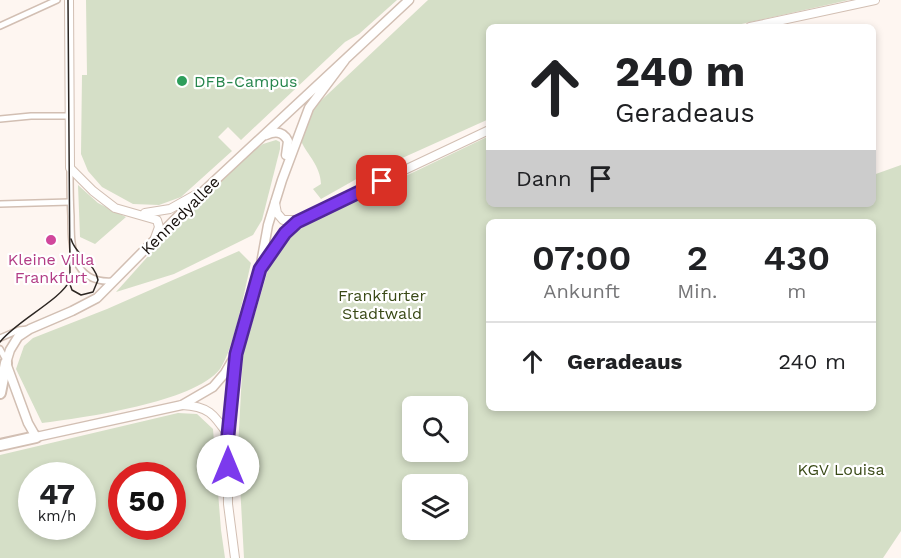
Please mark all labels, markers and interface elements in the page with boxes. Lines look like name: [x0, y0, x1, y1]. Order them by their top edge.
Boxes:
text: 240 m: [615, 47, 745, 96]
icon: ahead: [516, 48, 594, 126]
place label: DFB-Campus: [194, 72, 298, 91]
marker: DFB-Campus: [175, 74, 189, 88]
text: Geradeaus: [615, 97, 755, 129]
pin: [356, 155, 407, 206]
icon: arrive: [584, 162, 617, 195]
icon: arrive: [365, 164, 398, 197]
text: Dann: [516, 166, 572, 191]
street label: Kennedyallee: [137, 172, 224, 259]
marker: Kleine Villa Frankfurt: [44, 233, 58, 247]
text: 07:00: [532, 237, 631, 279]
text: 2: [687, 237, 708, 279]
text: 430: [763, 237, 830, 279]
place label: Kleine Villa Frankfurt: [8, 250, 94, 287]
text: Ankunft: [543, 279, 620, 303]
text: Min.: [677, 279, 717, 303]
text: m: [787, 279, 806, 303]
park label: Frankfurter Stadtwald: [338, 286, 427, 323]
icon: ahead: [516, 345, 549, 378]
text: Geradeaus: [567, 349, 682, 374]
text: 240 m: [778, 349, 846, 374]
map controls: [402, 396, 468, 540]
button: search: [402, 396, 468, 462]
position arrow: [196, 434, 260, 498]
park label: KGV Louisa: [797, 460, 885, 479]
speed limit sign: 50: [108, 462, 186, 540]
button: layers: [402, 474, 468, 540]
text: 47: [39, 476, 75, 511]
text: km/h: [38, 507, 76, 525]

